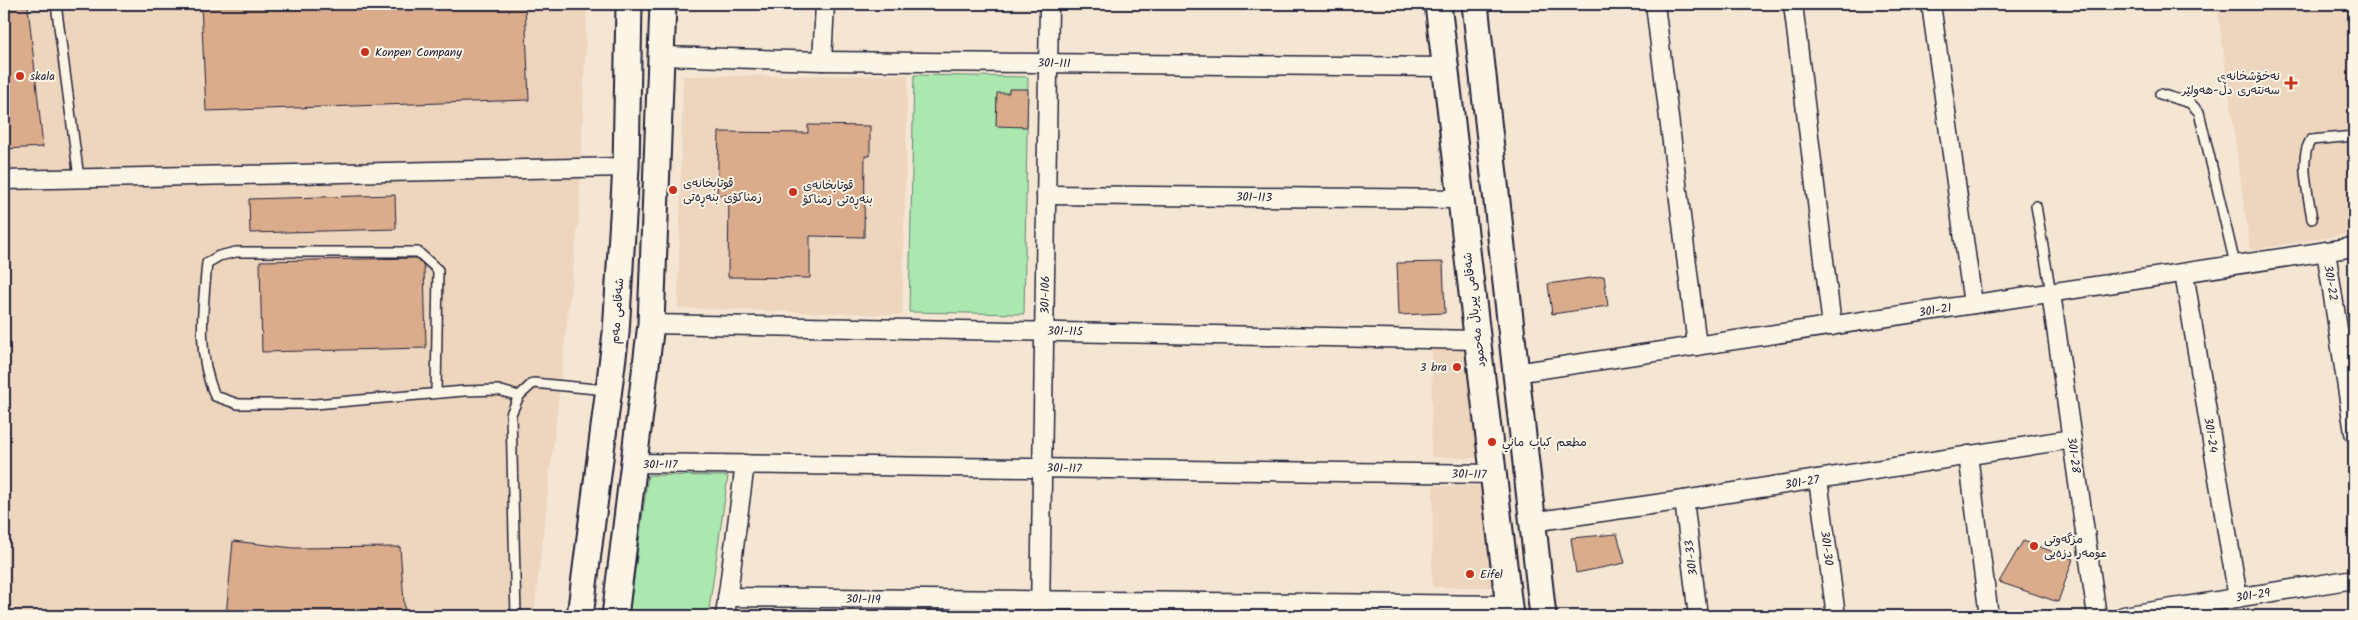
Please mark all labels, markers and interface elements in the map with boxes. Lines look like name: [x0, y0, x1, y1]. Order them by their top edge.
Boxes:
place label: Konpen Company: [375, 43, 462, 62]
marker: Konpen Company: [359, 46, 371, 58]
street label: 301-111: [1037, 54, 1071, 73]
place label: skala: [30, 67, 55, 86]
place label: نەخۆشخانەی سەنتەری دڵ-هەولێر: [2181, 67, 2280, 100]
marker: skala: [14, 70, 26, 82]
marker: نەخۆشخانەی سەنتەری دڵ-هەولێر: [2284, 76, 2298, 90]
place label: قوتابخانەی زمناكۆی بنەڕەتی: [683, 174, 762, 207]
place label: قوتابخانەی بنەڕەتی زمناکۆ: [802, 176, 873, 209]
marker: قوتابخانەی زمناكۆی بنەڕەتی: [667, 184, 679, 196]
marker: قوتابخانەی بنەڕەتی زمناکۆ: [787, 186, 799, 198]
street label: 301-113: [1236, 188, 1273, 207]
street label: شەقامی پیرباڵ مەحمود: [1458, 251, 1491, 369]
street label: 301-22: [2318, 264, 2343, 302]
street label: 301-106: [1036, 276, 1055, 314]
street label: شەقامی مەم: [606, 277, 629, 345]
street label: 301-21: [1917, 299, 1953, 322]
street label: 301-115: [1047, 322, 1085, 341]
place label: 3 bra: [1419, 358, 1447, 377]
marker: 3 bra: [1451, 361, 1463, 373]
street label: 301-24: [2198, 416, 2223, 455]
place label: مطعم كباب ماني: [1502, 433, 1587, 453]
marker: مطعم كباب ماني: [1486, 436, 1498, 448]
street label: 301-28: [2062, 436, 2086, 475]
street label: 301-117: [642, 455, 678, 474]
street label: 301-117: [1046, 459, 1082, 478]
street label: 301-117: [1451, 465, 1487, 484]
street label: 301-27: [1783, 470, 1821, 495]
street label: 301-30: [1815, 530, 1838, 567]
place label: مزگەوتی عومەر دزەیی: [2044, 530, 2107, 563]
street label: 301-33: [1680, 539, 1703, 577]
marker: مزگەوتی عومەر دزەیی: [2028, 540, 2040, 552]
place label: Eifel: [1480, 565, 1503, 584]
marker: Eifel: [1464, 568, 1476, 580]
street label: 301-29: [2234, 583, 2272, 608]
street label: 301-119: [845, 590, 881, 609]

